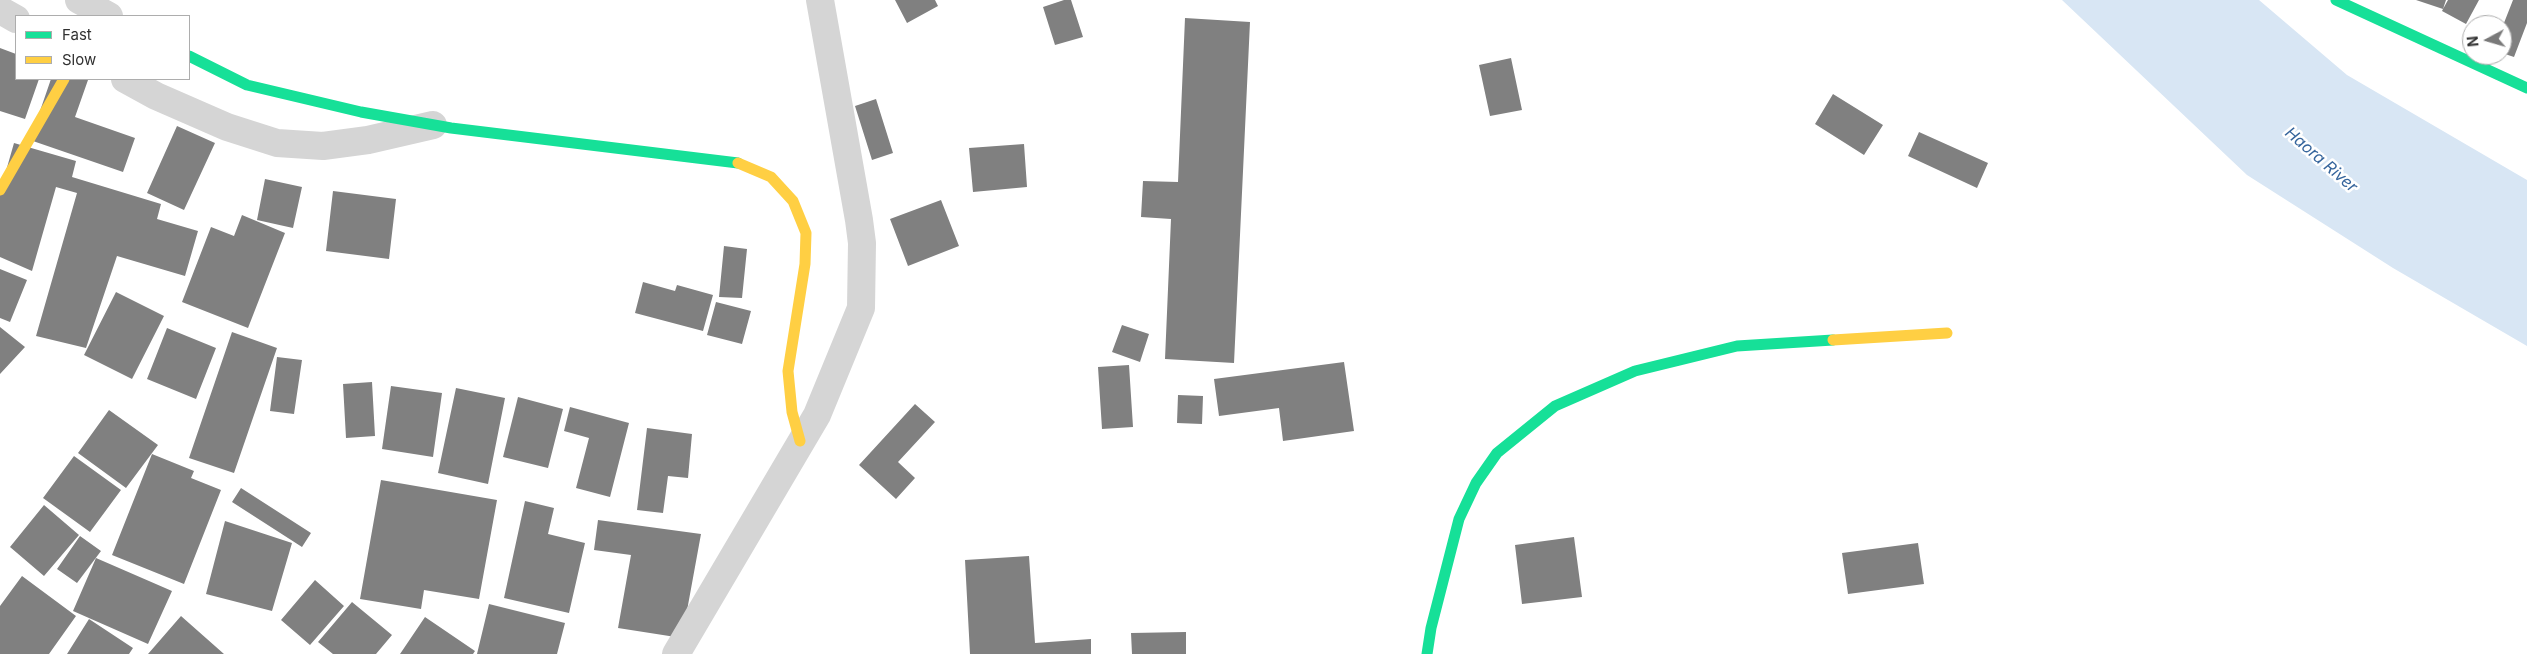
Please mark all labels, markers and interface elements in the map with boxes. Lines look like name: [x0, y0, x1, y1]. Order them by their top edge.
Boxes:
legend: [15, 15, 190, 80]
north arrow: [2462, 15, 2512, 65]
text: Fast: [62, 25, 92, 44]
text: N: [2464, 35, 2482, 48]
text: Slow: [62, 50, 96, 69]
water label: Haora River: [2281, 123, 2361, 197]

